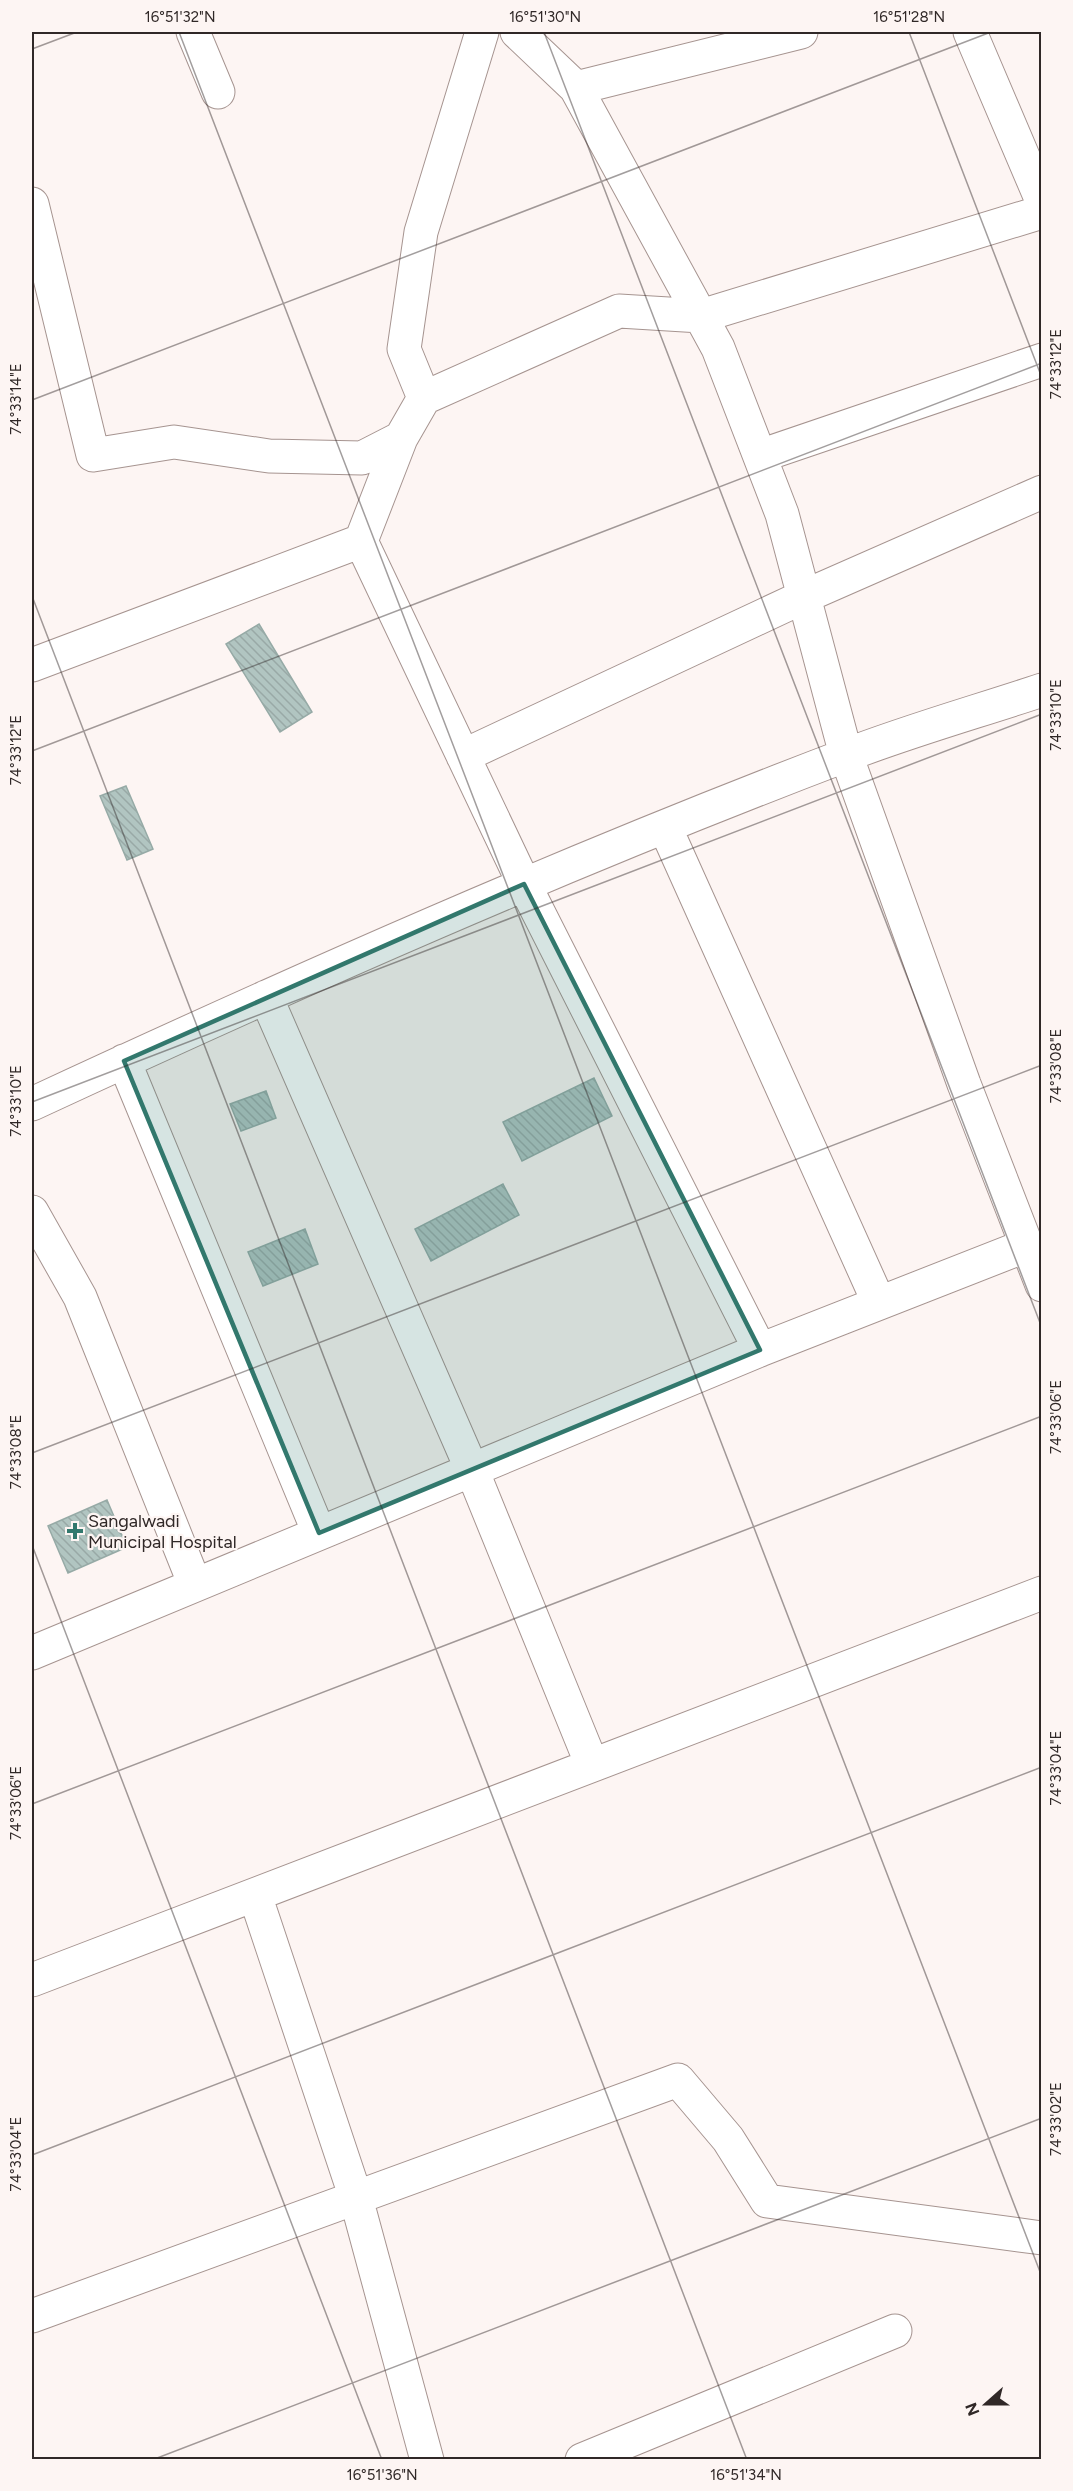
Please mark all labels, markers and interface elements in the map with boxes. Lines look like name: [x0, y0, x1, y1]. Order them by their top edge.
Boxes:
text: 16°51'32"N: [145, 8, 216, 26]
text: 16°51'30"N: [509, 8, 581, 26]
text: 16°51'28"N: [873, 8, 945, 26]
text: 74°33'12"E: [1047, 329, 1065, 399]
text: 74°33'14"E: [7, 363, 25, 435]
text: 74°33'10"E: [1047, 679, 1065, 751]
text: 74°33'12"E: [7, 715, 25, 785]
text: 74°33'08"E: [1047, 1029, 1065, 1103]
text: 74°33'10"E: [7, 1065, 25, 1137]
text: 74°33'06"E: [1047, 1380, 1065, 1454]
text: 74°33'08"E: [7, 1415, 25, 1489]
place label: Sangalwadi Municipal Hospital: [88, 1510, 237, 1553]
marker: Sangalwadi Municipal Hospital: [66, 1522, 84, 1540]
text: 74°33'04"E: [1047, 1731, 1065, 1805]
text: 74°33'06"E: [7, 1766, 25, 1840]
text: 74°33'02"E: [1047, 2082, 1065, 2156]
text: 74°33'04"E: [7, 2117, 25, 2191]
north arrow: [956, 2374, 1016, 2434]
text: N: [961, 2400, 984, 2418]
text: 16°51'36"N: [346, 2466, 418, 2484]
text: 16°51'34"N: [710, 2466, 782, 2484]

